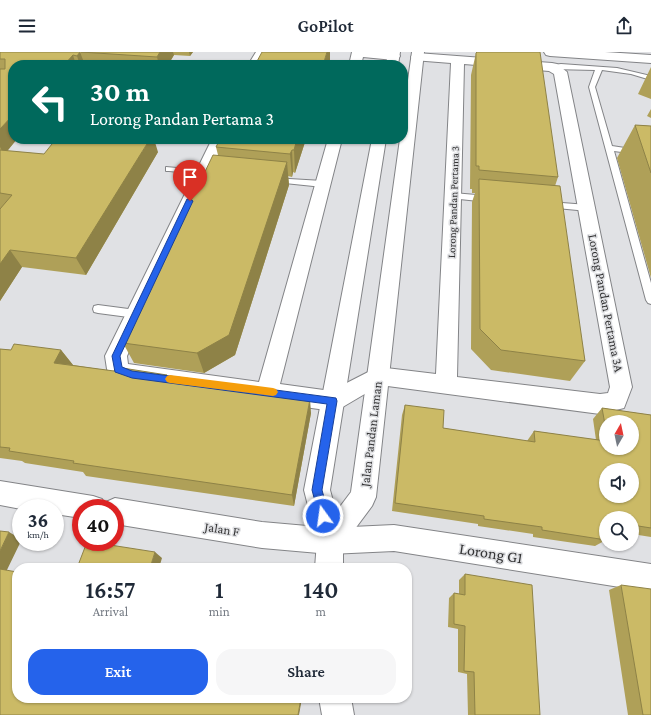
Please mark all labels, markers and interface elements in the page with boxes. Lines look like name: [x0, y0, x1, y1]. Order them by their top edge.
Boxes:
icon: menu: [16, 15, 38, 37]
icon: share: [613, 15, 635, 37]
text: GoPilot: [298, 16, 353, 36]
icon: left: [24, 76, 76, 128]
text: 30 m: [90, 76, 150, 107]
text: Lorong Pandan Pertama 3: [90, 109, 274, 129]
street label: Lorong Pandan Pertama 3: [445, 146, 462, 258]
pin: [173, 160, 207, 201]
icon: arrive: [179, 166, 201, 188]
street label: Lorong Pandan Pertama 3A: [585, 233, 627, 374]
street label: Jalan Pandan Laman: [357, 380, 385, 489]
north arrow: [599, 415, 639, 455]
map controls: [599, 415, 639, 551]
button: sound: [599, 463, 639, 503]
position arrow: [302, 495, 344, 537]
speed limit sign: 40: [72, 499, 124, 551]
text: 36: [28, 509, 48, 531]
button: search: [599, 511, 639, 551]
street label: Jalan F: [202, 519, 241, 539]
text: km/h: [27, 529, 49, 540]
street label: Lorong G1: [458, 540, 524, 567]
text: 16:57: [85, 576, 135, 603]
text: 1: [215, 576, 224, 603]
text: 140: [303, 576, 339, 603]
text: Arrival: [93, 604, 128, 619]
text: min: [209, 604, 230, 619]
text: m: [316, 604, 326, 619]
button: Exit: [28, 649, 208, 695]
button: Share: [216, 649, 396, 695]

